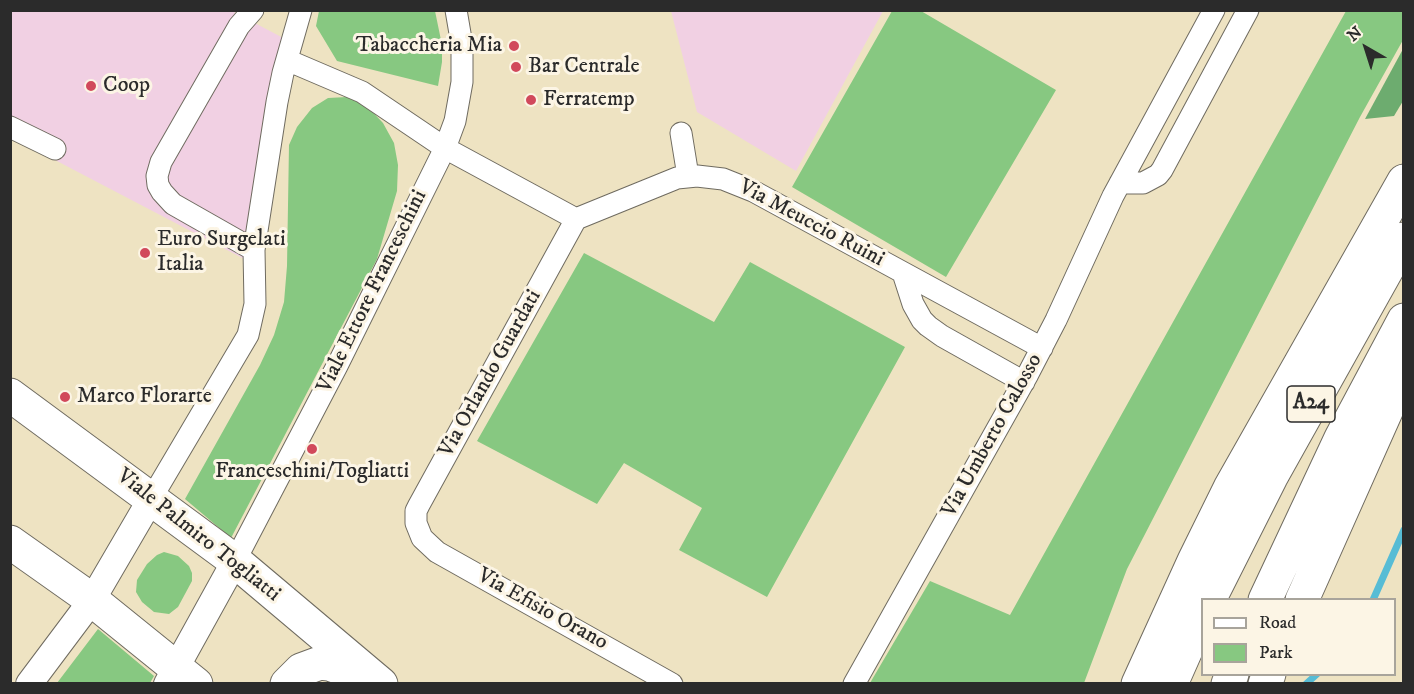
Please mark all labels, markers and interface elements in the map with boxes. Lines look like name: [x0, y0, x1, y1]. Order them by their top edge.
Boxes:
north arrow: [1336, 18, 1396, 78]
text: N: [1343, 22, 1366, 46]
place label: Tabaccheria Mia: [356, 33, 502, 59]
marker: Tabaccheria Mia: [507, 39, 521, 53]
place label: Bar Centrale: [528, 54, 640, 80]
marker: Bar Centrale: [509, 60, 523, 74]
place label: Coop: [103, 73, 150, 99]
marker: Coop: [84, 79, 98, 93]
place label: Ferratemp: [543, 87, 635, 113]
marker: Ferratemp: [524, 93, 538, 107]
street label: Via Meuccio Ruini: [734, 175, 888, 273]
street label: Viale Ettore Franceschini: [312, 186, 434, 398]
place label: Euro Surgelati Italia: [157, 227, 286, 278]
marker: Euro Surgelati Italia: [138, 246, 152, 260]
street label: Via Orlando Guardati: [434, 286, 548, 462]
street label: Via Umberto Calosso: [937, 350, 1049, 522]
place label: Marco Florarte: [77, 384, 212, 410]
road number: A24: [1287, 386, 1335, 422]
marker: Marco Florarte: [58, 390, 72, 404]
marker: Franceschini/Togliatti: [305, 442, 319, 456]
place label: Franceschini/Togliatti: [215, 459, 409, 485]
street label: Viale Palmiro Togliatti: [111, 464, 285, 608]
street label: Via Efisio Orano: [472, 563, 612, 657]
legend: [1201, 598, 1396, 676]
text: Road: [1259, 612, 1296, 634]
text: Park: [1259, 642, 1293, 664]

